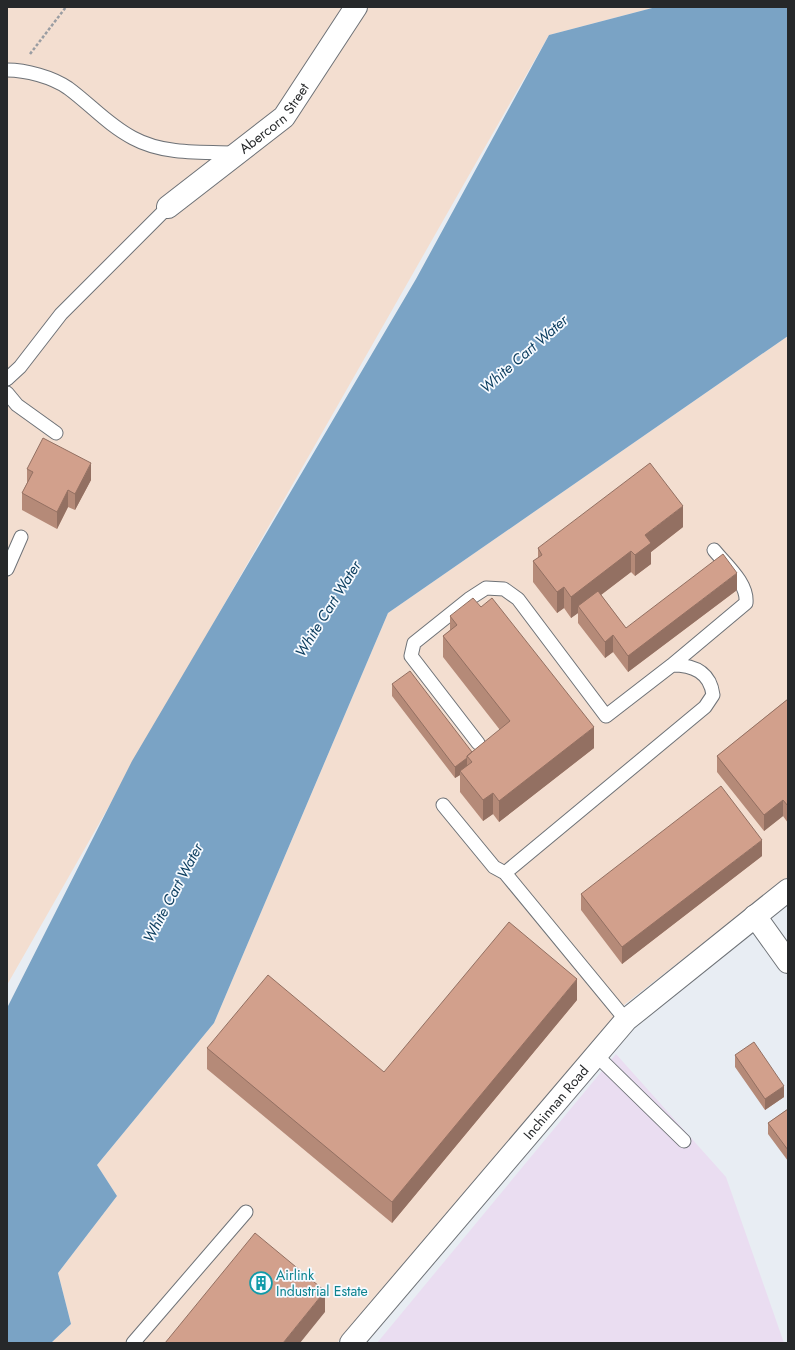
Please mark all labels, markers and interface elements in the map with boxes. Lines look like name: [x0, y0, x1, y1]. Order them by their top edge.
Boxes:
street label: Abercorn Street: [235, 79, 314, 158]
water label: White Cart Water: [475, 309, 573, 398]
water label: White Cart Water: [290, 556, 367, 661]
water label: White Cart Water: [138, 838, 209, 947]
street label: Inchinnan Road: [519, 1061, 593, 1144]
place label: Airlink Industrial Estate: [276, 1265, 368, 1301]
building icon: Airlink Industrial Estate: [248, 1270, 274, 1296]

